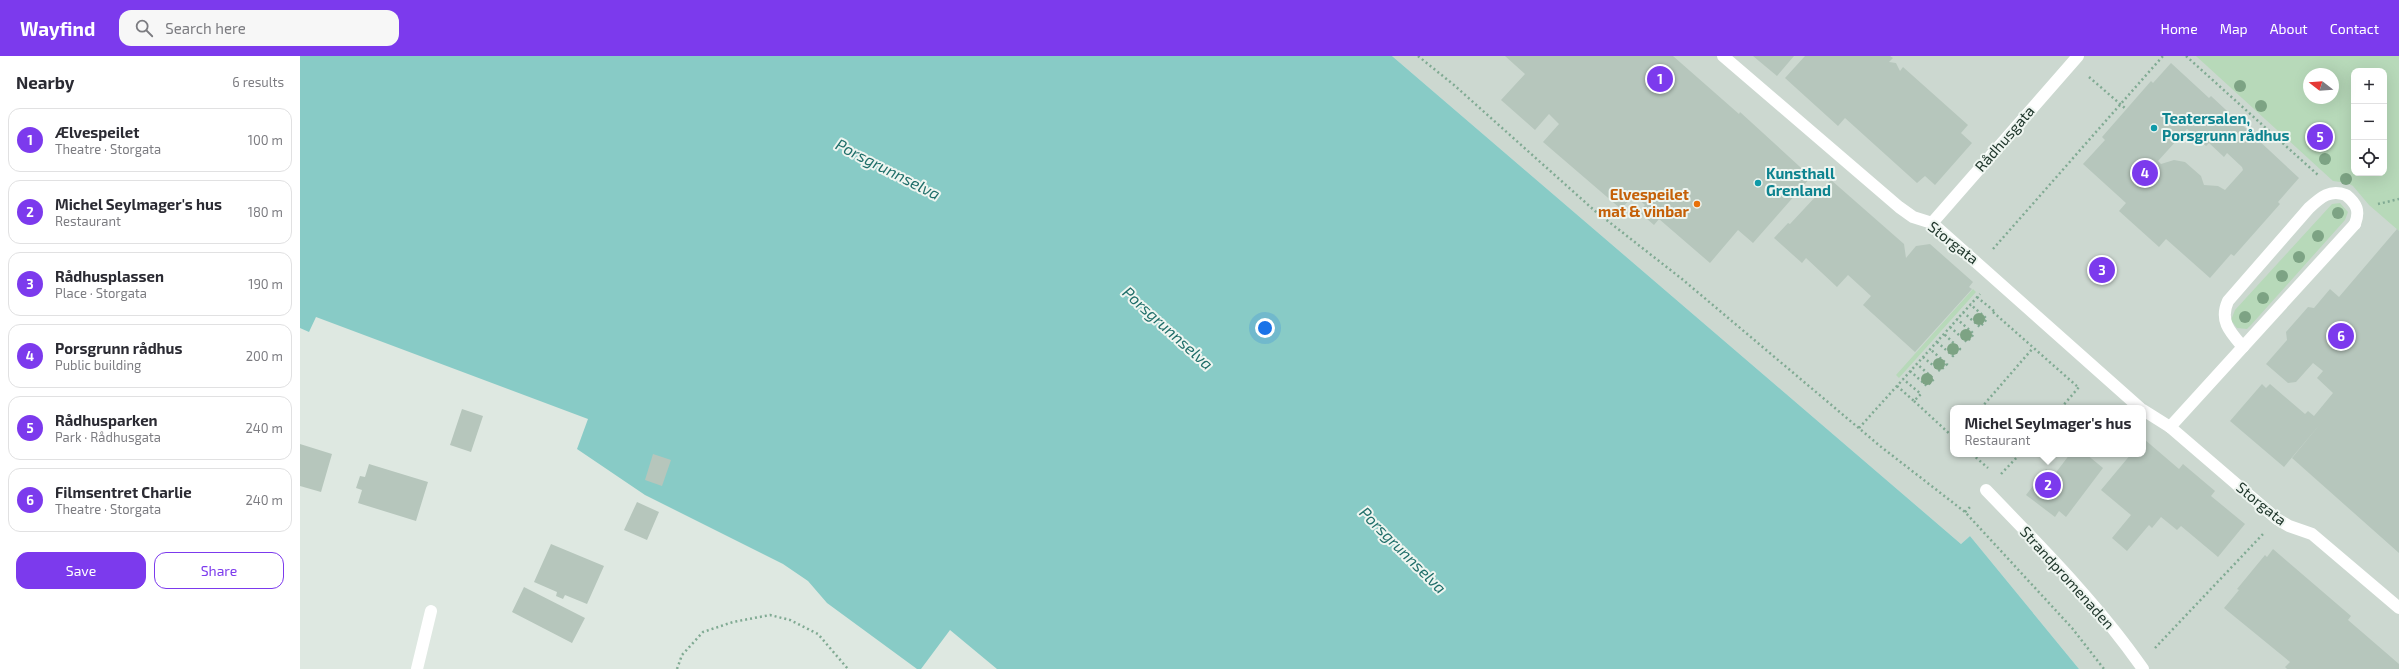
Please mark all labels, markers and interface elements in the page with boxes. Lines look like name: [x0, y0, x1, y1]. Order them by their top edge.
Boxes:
search box: [119, 10, 399, 46]
text: Wayfind: [20, 17, 95, 40]
icon: search: [133, 17, 155, 39]
text: Search here: [165, 19, 246, 37]
text: Home: [2161, 20, 2198, 37]
text: Map: [2220, 20, 2248, 37]
text: About: [2270, 20, 2308, 37]
text: Contact: [2330, 20, 2379, 37]
pin: 1: [1647, 64, 1673, 94]
north arrow: [2303, 68, 2339, 104]
map controls: [2351, 68, 2387, 176]
button: +: [2351, 68, 2387, 104]
text: Nearby: [16, 72, 74, 92]
text: 6 results: [232, 74, 284, 90]
street label: Rådhusgata: [1971, 102, 2038, 175]
button: −: [2351, 104, 2387, 140]
place label: Teatersalen, Porsgrunn rådhus: [2162, 109, 2290, 144]
pin: 5: [2307, 122, 2333, 152]
text: Ælvespeilet: [55, 123, 139, 141]
marker: Teatersalen, Porsgrunn rådhus: [2149, 123, 2159, 133]
text: 1: [27, 132, 33, 148]
text: 100 m: [248, 132, 283, 148]
water label: Porsgrunnselva: [833, 134, 944, 203]
button: locate: [2351, 140, 2387, 176]
text: Theatre · Storgata: [55, 141, 161, 157]
pin: 4: [2132, 158, 2158, 188]
place label: Kunsthall Grenland: [1766, 164, 1835, 199]
marker: Kunsthall Grenland: [1753, 178, 1763, 188]
place label: Elvespeilet mat & vinbar: [1598, 185, 1690, 220]
text: Michel Seylmager's hus: [55, 195, 222, 213]
marker: Elvespeilet mat & vinbar: [1692, 199, 1702, 209]
text: 2: [26, 204, 34, 220]
text: 180 m: [248, 204, 283, 220]
text: Restaurant: [55, 213, 121, 229]
street label: Storgata: [1925, 217, 1982, 267]
pin: 3: [2089, 255, 2115, 285]
text: Rådhusplassen: [55, 267, 164, 285]
text: 3: [26, 276, 34, 292]
text: 190 m: [248, 276, 283, 292]
water label: Porsgrunnselva: [1119, 282, 1217, 373]
text: Place · Storgata: [55, 285, 147, 301]
your location: [1255, 318, 1275, 338]
pin: 6: [2328, 321, 2354, 351]
text: Porsgrunn rådhus: [55, 339, 182, 357]
text: 4: [26, 348, 34, 364]
text: 200 m: [246, 348, 283, 364]
text: Public building: [55, 357, 141, 373]
popup: [1950, 405, 2146, 457]
text: Rådhusparken: [55, 411, 158, 429]
text: Michel Seylmager's hus: [1965, 414, 2131, 432]
text: 5: [26, 420, 34, 436]
text: 240 m: [246, 420, 283, 436]
text: Park · Rådhusgata: [55, 429, 161, 445]
text: Restaurant: [1965, 432, 2030, 448]
pin: 2: [2035, 470, 2061, 500]
street label: Storgata: [2233, 478, 2290, 529]
text: Filmsentret Charlie: [55, 483, 192, 501]
text: 6: [26, 492, 34, 508]
text: 240 m: [246, 492, 283, 508]
text: Theatre · Storgata: [55, 501, 161, 517]
water label: Porsgrunnselva: [1356, 502, 1451, 597]
street label: Strandpromenaden: [2017, 522, 2119, 632]
button: Save: [16, 552, 146, 589]
button: Share: [154, 552, 284, 589]

